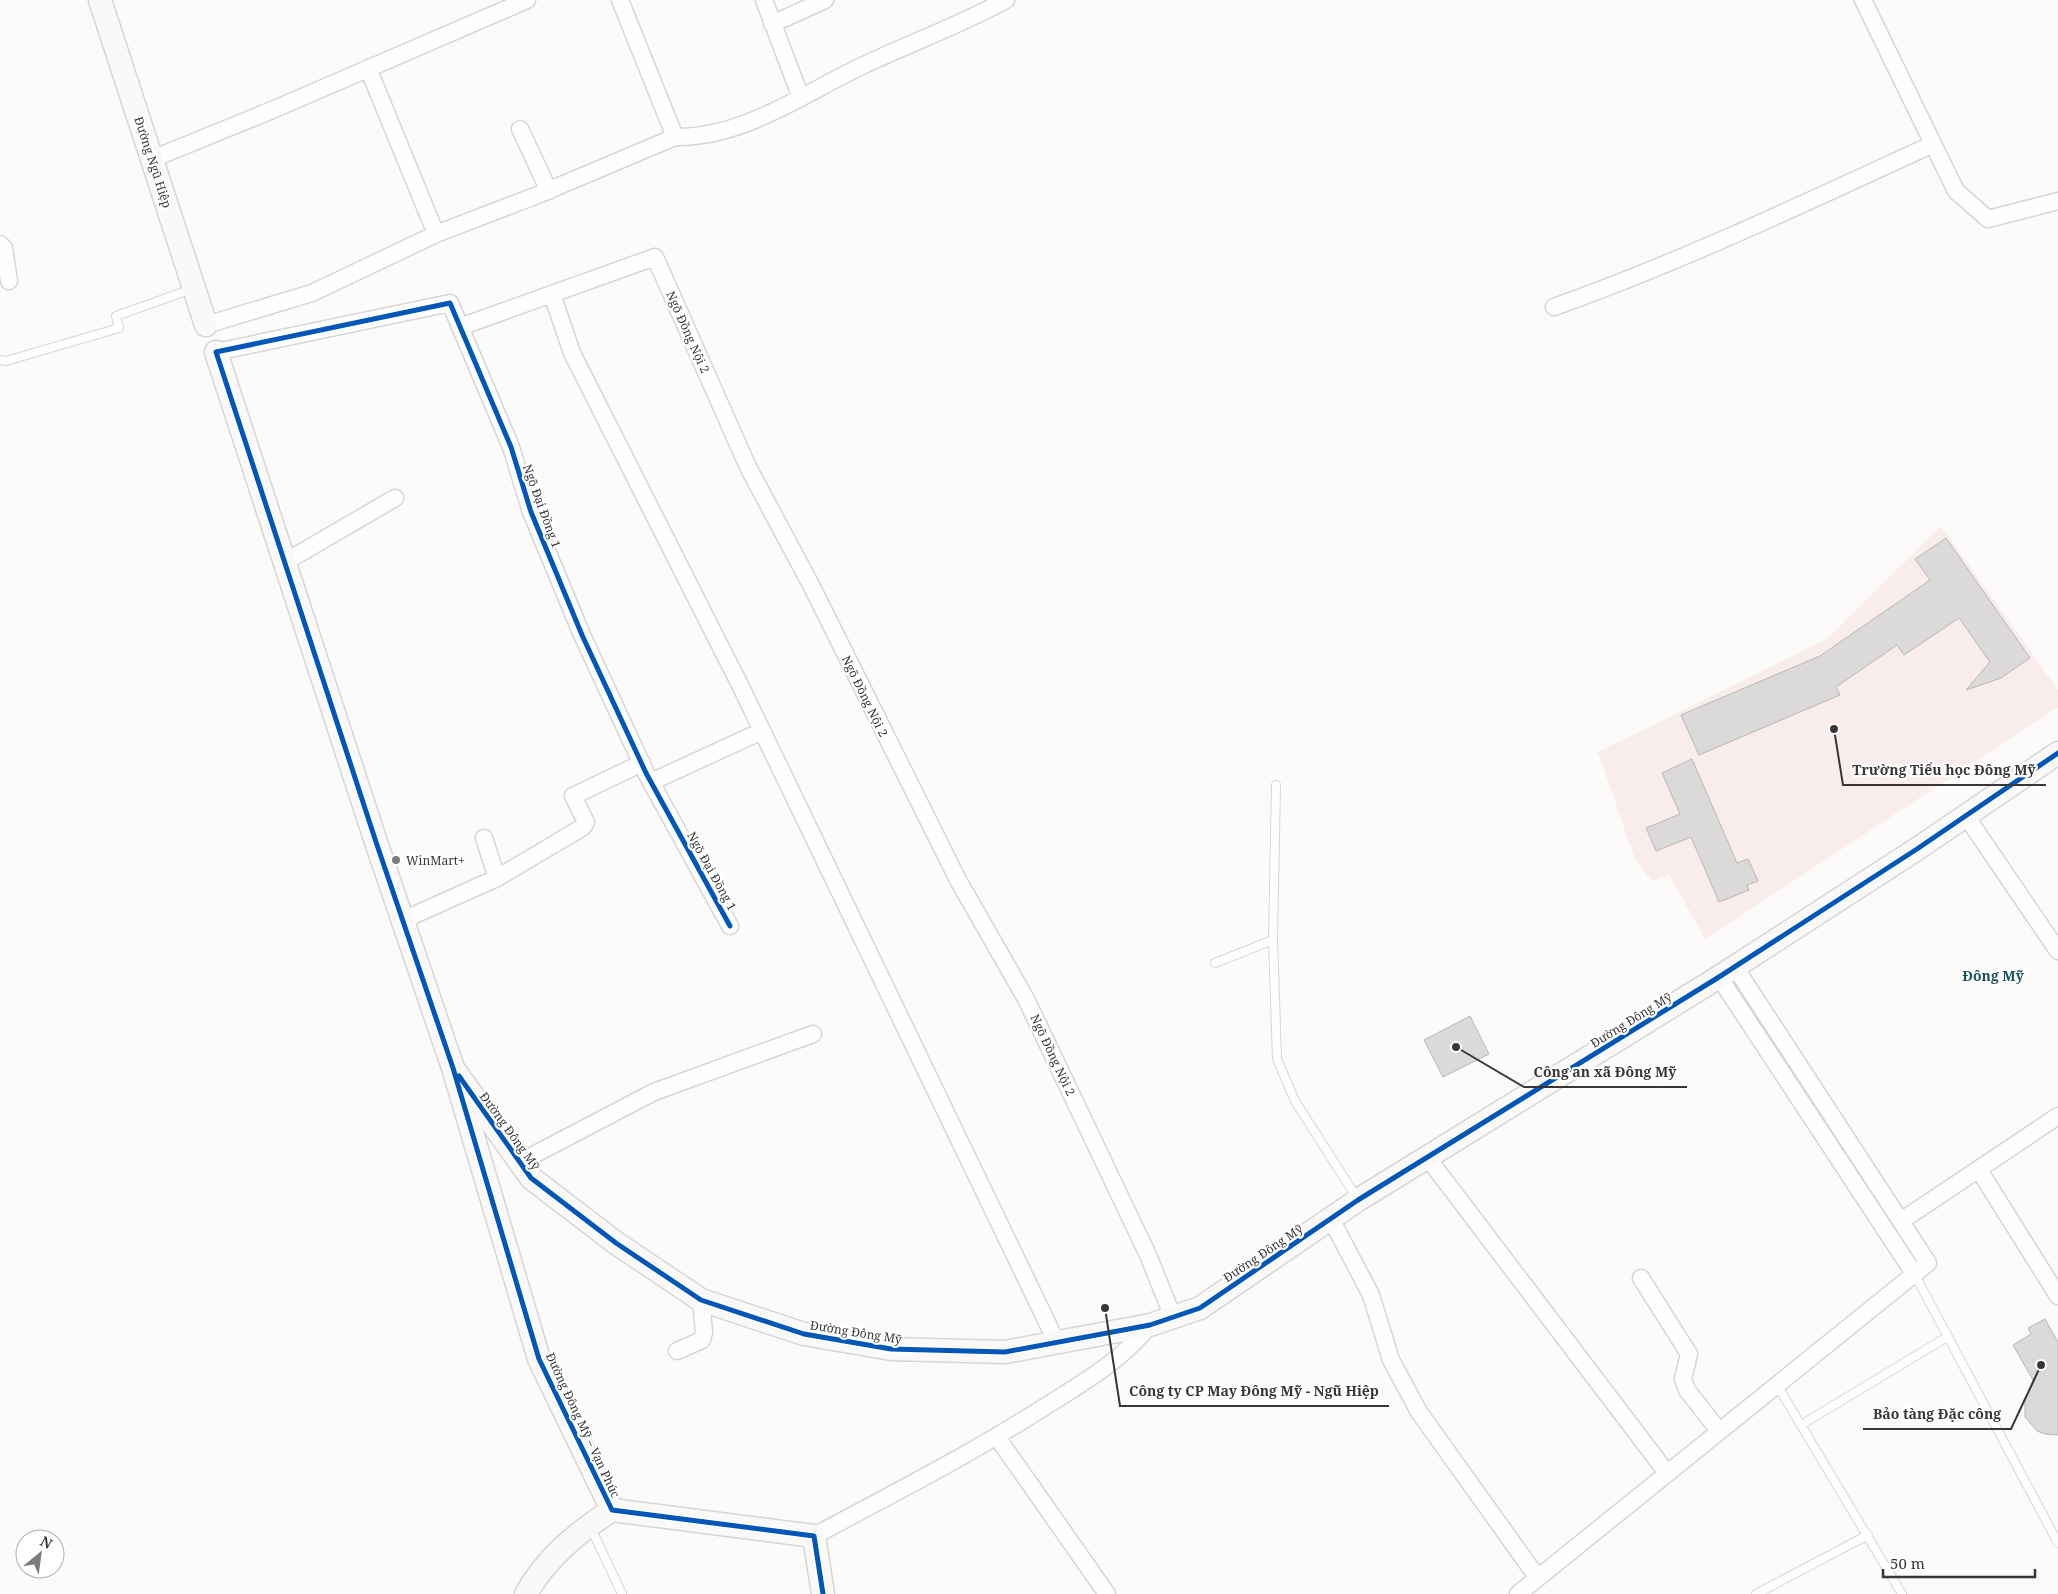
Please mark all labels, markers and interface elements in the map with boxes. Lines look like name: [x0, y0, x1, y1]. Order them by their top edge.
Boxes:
street label: Đường Ngũ Hiệp: [130, 114, 176, 210]
street label: Ngõ Đồng Nội 2: [662, 288, 714, 376]
street label: Ngõ Đại Đồng 1: [519, 462, 565, 550]
street label: Ngõ Đồng Nội 2: [838, 653, 892, 739]
callout: Trường Tiểu học Đông Mỹ: [1843, 756, 2046, 785]
text: Trường Tiểu học Đông Mỹ: [1852, 760, 2037, 779]
street label: Ngõ Đại Đồng 1: [683, 828, 741, 914]
place label: WinMart+: [406, 852, 465, 869]
marker: WinMart+: [390, 854, 402, 866]
district label: Đông Mỹ: [1962, 966, 2025, 985]
street label: Đường Đông Mỹ: [1587, 988, 1675, 1052]
street label: Ngõ Đồng Nội 2: [1027, 1011, 1079, 1099]
callout: Công an xã Đông Mỹ: [1524, 1058, 1687, 1087]
text: Công an xã Đông Mỹ: [1534, 1062, 1677, 1081]
street label: Đường Đông Mỹ: [476, 1089, 544, 1174]
street label: Đường Đông Mỹ: [1220, 1220, 1306, 1286]
street label: Đường Đông Mỹ: [809, 1316, 903, 1348]
street label: Đường Đông Mỹ – Vạn Phúc: [542, 1350, 624, 1500]
callout: Công ty CP May Đông Mỹ - Ngũ Hiệp: [1120, 1377, 1389, 1406]
text: Công ty CP May Đông Mỹ - Ngũ Hiệp: [1129, 1381, 1379, 1400]
callout: Bảo tàng Đặc công: [1863, 1400, 2011, 1429]
text: Bảo tàng Đặc công: [1873, 1404, 2001, 1423]
north arrow: [15, 1529, 65, 1579]
text: N: [37, 1531, 56, 1553]
scale bar: [1883, 1546, 2036, 1578]
text: 50 m: [1890, 1553, 1925, 1573]

